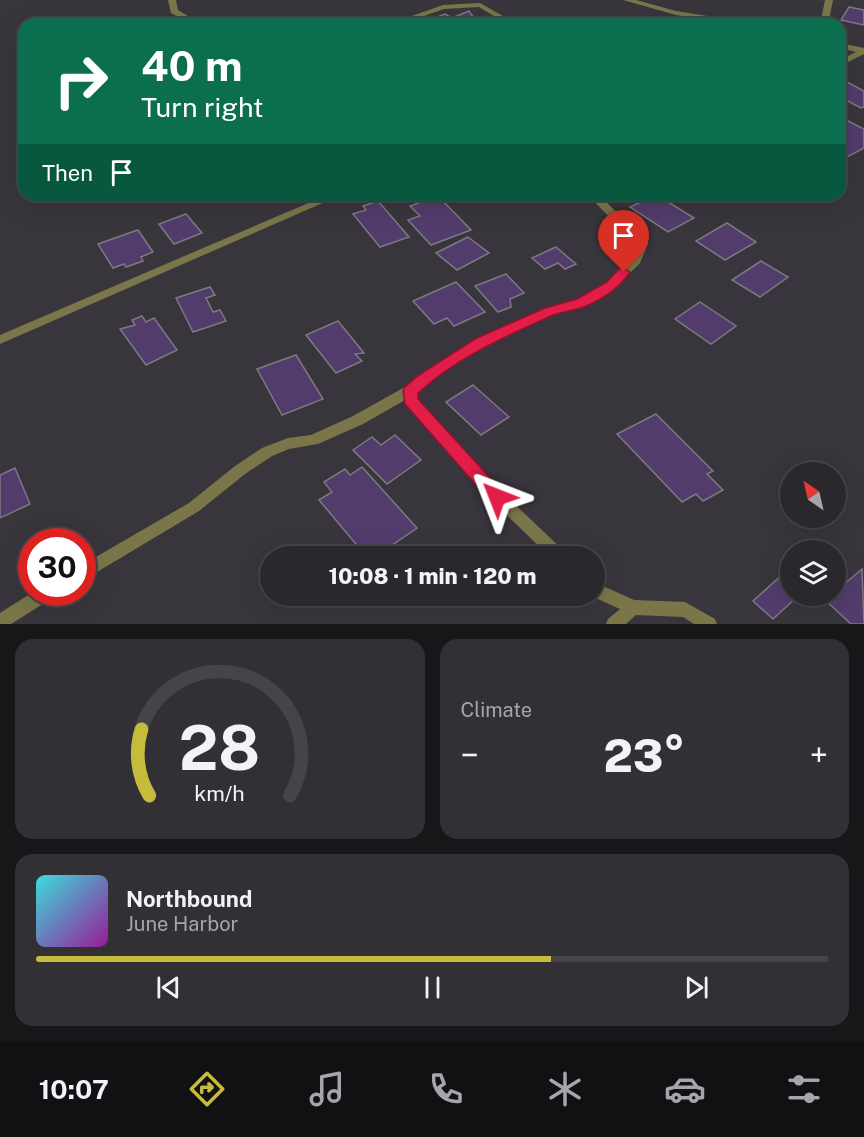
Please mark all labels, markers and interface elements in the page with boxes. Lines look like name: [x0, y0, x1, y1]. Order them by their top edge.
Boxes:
text: 40 m: [141, 41, 243, 90]
icon: right: [42, 42, 120, 120]
text: Turn right: [141, 91, 264, 123]
icon: arrive: [105, 156, 138, 189]
text: Then: [42, 160, 93, 186]
pin: [598, 210, 649, 272]
icon: arrive: [607, 219, 640, 252]
north arrow: [780, 462, 846, 528]
map controls: [780, 462, 846, 606]
position arrow: [465, 465, 529, 529]
speed limit sign: 30: [18, 528, 96, 606]
button: layers: [780, 540, 846, 606]
text: 10:08 · 1 min · 120 m: [328, 563, 537, 589]
text: Climate: [461, 698, 532, 722]
text: 28: [179, 711, 260, 784]
text: 23°: [603, 729, 685, 782]
text: −: [461, 736, 479, 774]
text: +: [810, 736, 828, 774]
text: km/h: [195, 781, 245, 806]
text: Northbound: [126, 886, 252, 912]
text: June Harbor: [126, 912, 238, 936]
icon: previous: [152, 971, 185, 1004]
icon: pause: [416, 971, 449, 1004]
icon: next: [680, 971, 713, 1004]
icon: directions: [186, 1068, 228, 1110]
icon: music: [306, 1068, 348, 1110]
icon: phone: [425, 1068, 467, 1110]
icon: climate: [544, 1068, 586, 1110]
icon: car: [664, 1068, 706, 1110]
icon: filters: [783, 1068, 825, 1110]
text: 10:07: [39, 1073, 109, 1105]

